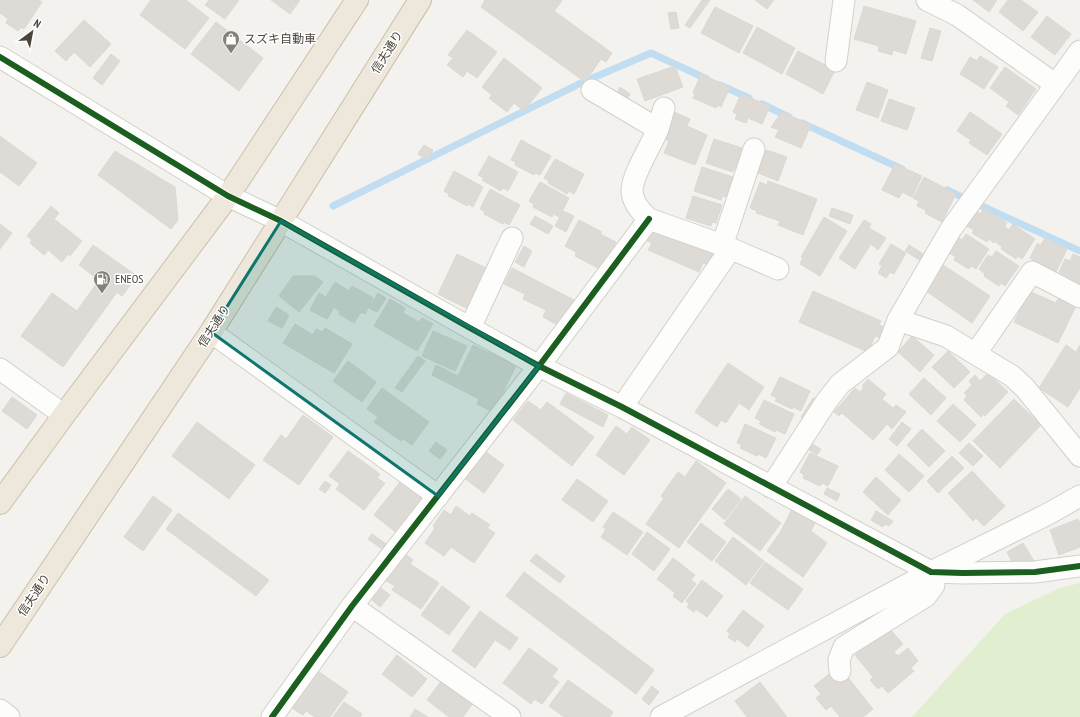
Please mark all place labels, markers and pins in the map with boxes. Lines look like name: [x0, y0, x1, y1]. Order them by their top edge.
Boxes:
shop icon: スズキ自動車: [221, 29, 241, 54]
place label: スズキ自動車: [244, 31, 316, 46]
fuel station icon: ENEOS: [92, 269, 112, 294]
place label: ENEOS: [115, 271, 143, 286]

